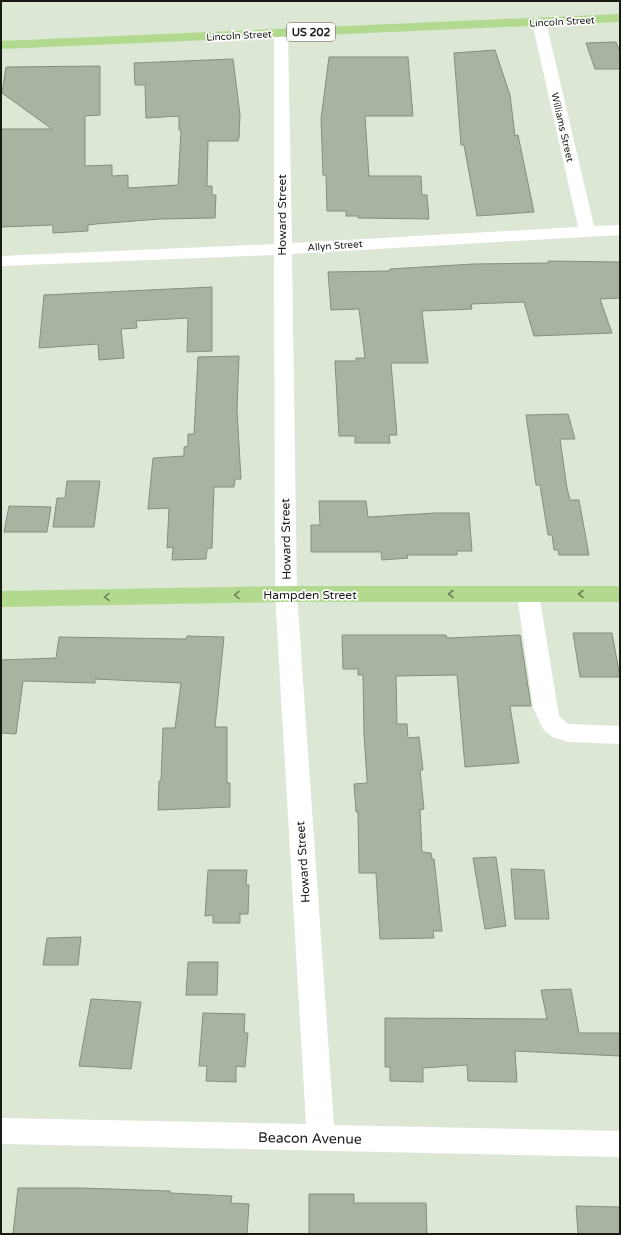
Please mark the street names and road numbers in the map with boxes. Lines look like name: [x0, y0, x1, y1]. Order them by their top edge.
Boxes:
street label: Lincoln Street: [529, 14, 595, 30]
road number: US 202: [287, 23, 335, 41]
street label: Lincoln Street: [206, 28, 272, 44]
street label: Williams Street: [548, 91, 576, 163]
street label: Howard Street: [275, 174, 289, 256]
street label: Allyn Street: [307, 238, 363, 254]
street label: Howard Street: [278, 498, 294, 580]
street label: Hampden Street: [263, 588, 357, 602]
street label: Howard Street: [293, 820, 313, 903]
street label: Beacon Avenue: [258, 1129, 362, 1148]

